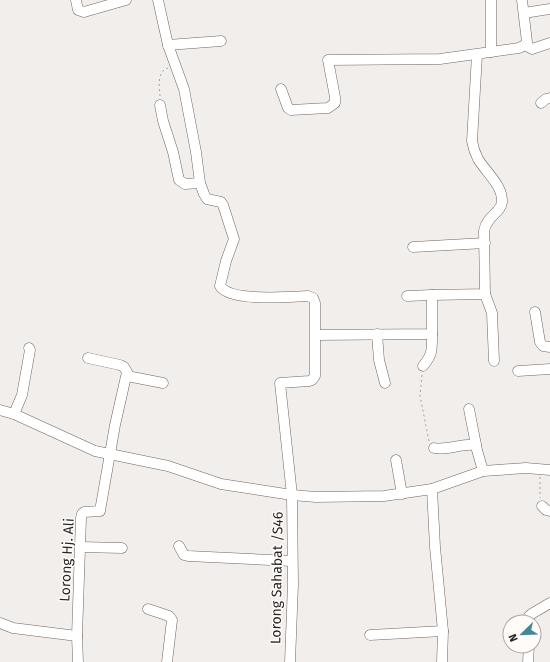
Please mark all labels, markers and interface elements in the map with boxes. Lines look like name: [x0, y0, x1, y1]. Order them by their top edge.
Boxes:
street label: Lorong Sahabat /S46: [267, 512, 287, 644]
street label: Lorong Hj. Ali: [56, 518, 78, 602]
north arrow: [502, 614, 542, 654]
text: N: [506, 632, 521, 644]

